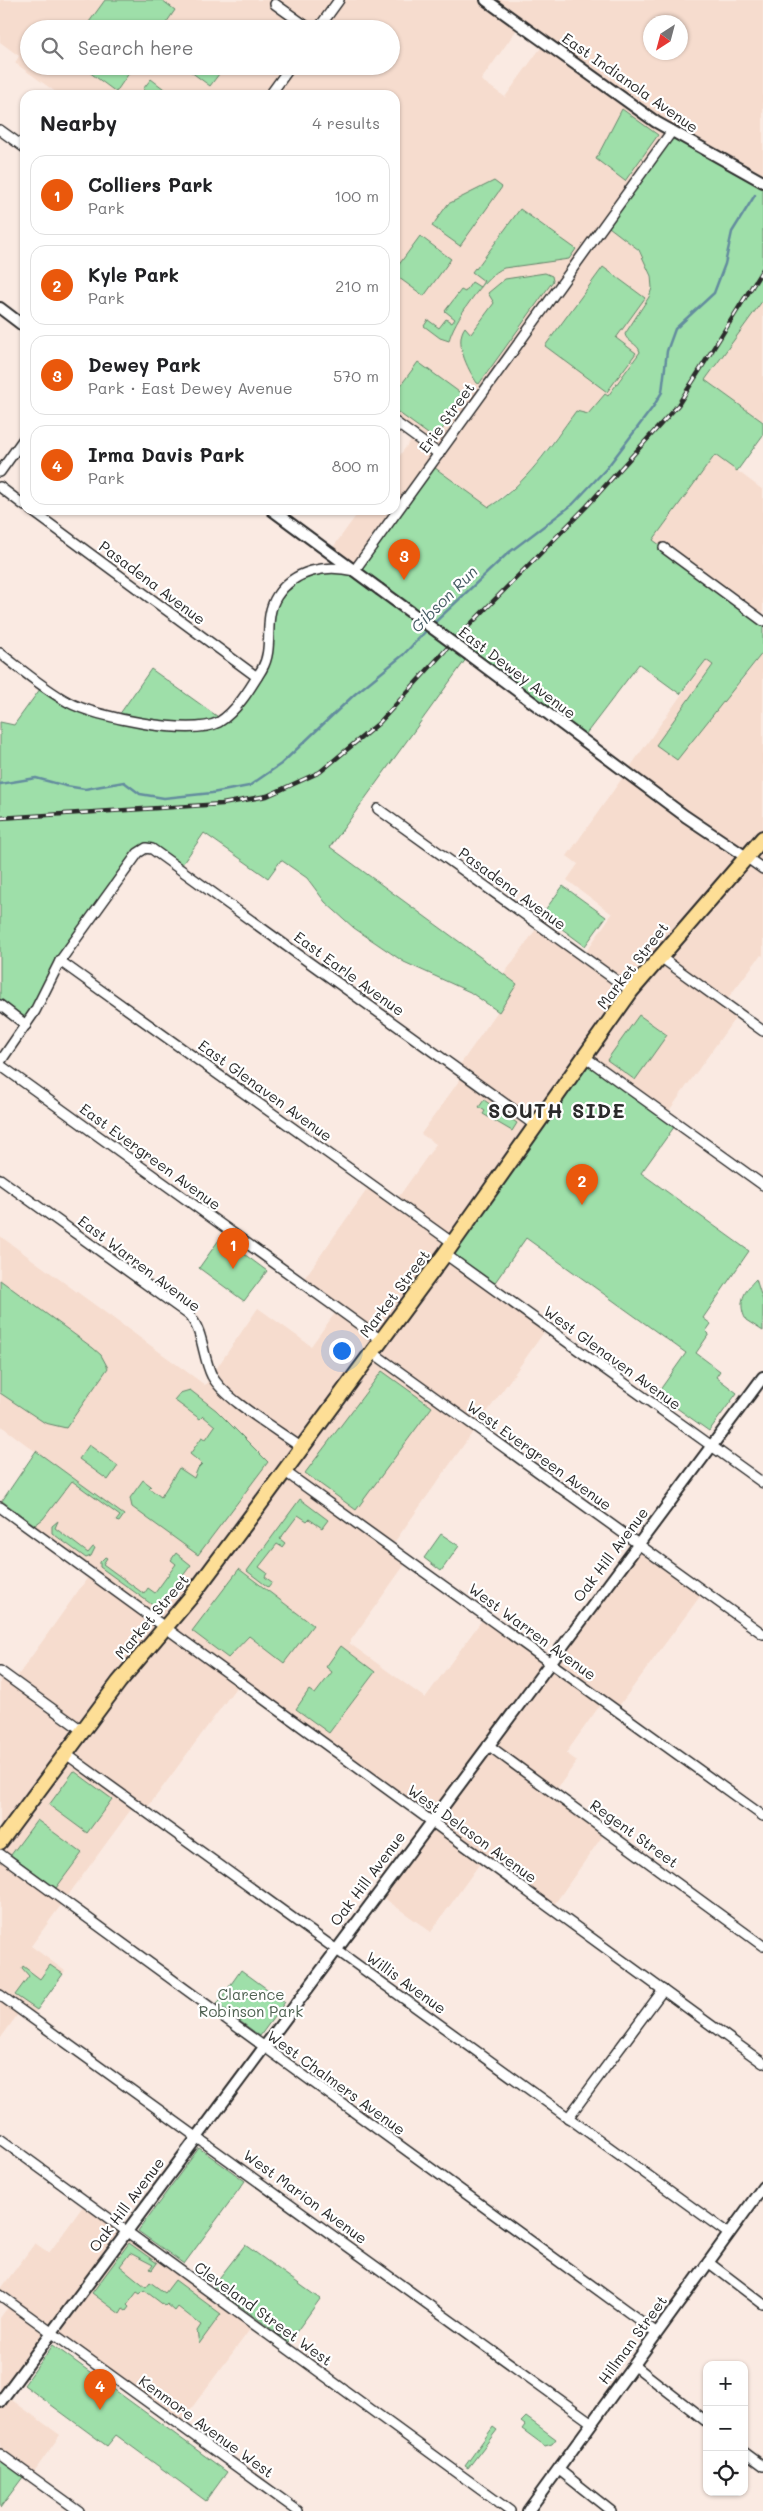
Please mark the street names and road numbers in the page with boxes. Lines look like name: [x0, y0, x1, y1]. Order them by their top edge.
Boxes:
street label: East Indianola Avenue: [558, 28, 703, 137]
street label: Erie Street: [414, 378, 479, 457]
street label: Pasadena Avenue: [95, 536, 210, 629]
street label: East Dewey Avenue: [455, 622, 580, 723]
street label: Pasadena Avenue: [455, 842, 570, 934]
street label: Market Street: [592, 918, 672, 1013]
street label: East Earle Avenue: [290, 926, 409, 1020]
street label: East Glenaven Avenue: [195, 1035, 336, 1146]
street label: East Evergreen Avenue: [76, 1098, 225, 1214]
street label: East Warren Avenue: [74, 1211, 205, 1316]
street label: Market Street: [355, 1245, 434, 1341]
street label: West Glenaven Avenue: [540, 1301, 685, 1414]
street label: West Evergreen Avenue: [463, 1396, 616, 1515]
street label: Oak Hill Avenue: [568, 1503, 652, 1606]
street label: Market Street: [110, 1570, 193, 1663]
street label: West Warren Avenue: [465, 1578, 600, 1684]
street label: West Delason Avenue: [404, 1780, 541, 1887]
street label: Regent Street: [587, 1794, 683, 1872]
street label: Oak Hill Avenue: [325, 1827, 409, 1930]
street label: Willis Avenue: [363, 1947, 450, 2018]
street label: West Chalmers Avenue: [263, 2025, 410, 2139]
street label: West Marion Avenue: [240, 2144, 372, 2248]
street label: Oak Hill Avenue: [84, 2153, 168, 2256]
street label: Cleveland Street West: [191, 2256, 336, 2370]
street label: Hillman Street: [593, 2291, 671, 2388]
street label: Kenmore Avenue West: [135, 2370, 278, 2482]

